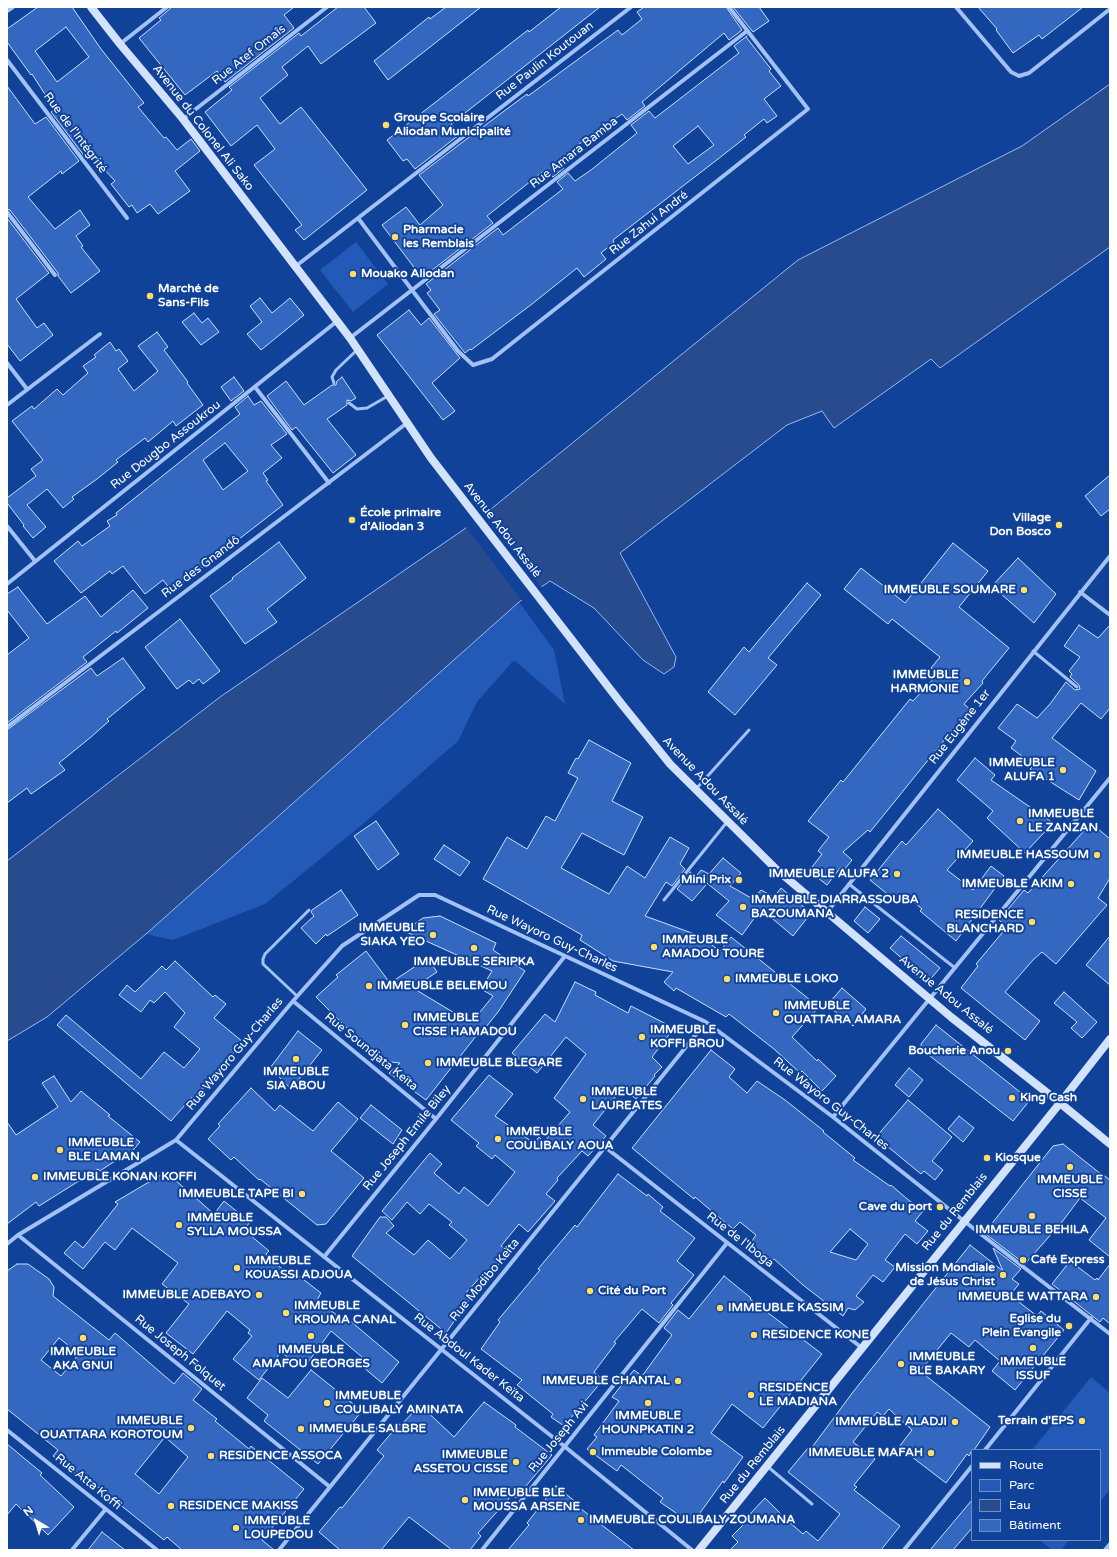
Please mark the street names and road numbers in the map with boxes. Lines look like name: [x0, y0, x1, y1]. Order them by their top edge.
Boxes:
street label: Rue Paulin Koutouan: [493, 18, 597, 104]
street label: Rue Atef Omaîs: [209, 22, 289, 88]
street label: Avenue du Colonel Ali Sako: [149, 62, 257, 194]
street label: Rue de l'Intégrité: [40, 90, 110, 176]
street label: Rue Amara Bamba: [527, 114, 621, 192]
street label: Rue Zahui André: [607, 188, 691, 258]
street label: Rue Dougbo Assoukrou: [108, 398, 224, 492]
street label: Avenue Adou Assalé: [460, 479, 544, 581]
street label: Rue des Gnandô: [159, 533, 243, 601]
street label: Rue Eugène 1er: [926, 687, 994, 767]
street label: Avenue Adou Assalé: [659, 734, 751, 828]
street label: Rue Wayoro Guy-Charles: [484, 902, 620, 976]
street label: Avenue Adou Assalé: [896, 953, 996, 1037]
street label: Rue Wayoro Guy-Charles: [184, 995, 286, 1113]
street label: Rue Soundjata Keïta: [321, 1010, 421, 1094]
street label: Rue Wayoro Guy-Charles: [770, 1054, 892, 1154]
street label: Rue Joseph Emile Biley: [360, 1083, 454, 1193]
street label: Rue du Remblais: [919, 1170, 991, 1254]
street label: Rue de l'Iboga: [704, 1209, 776, 1271]
street label: Rue Modibo Keïta: [447, 1236, 523, 1324]
street label: Rue Abdoul Kader Keïta: [411, 1310, 527, 1406]
street label: Rue Joseph Folquet: [132, 1312, 228, 1394]
street label: Rue Joseph Avi: [526, 1399, 592, 1475]
street label: Rue du Remblais: [717, 1423, 789, 1507]
street label: Rue Atta Koffi: [52, 1451, 124, 1513]

